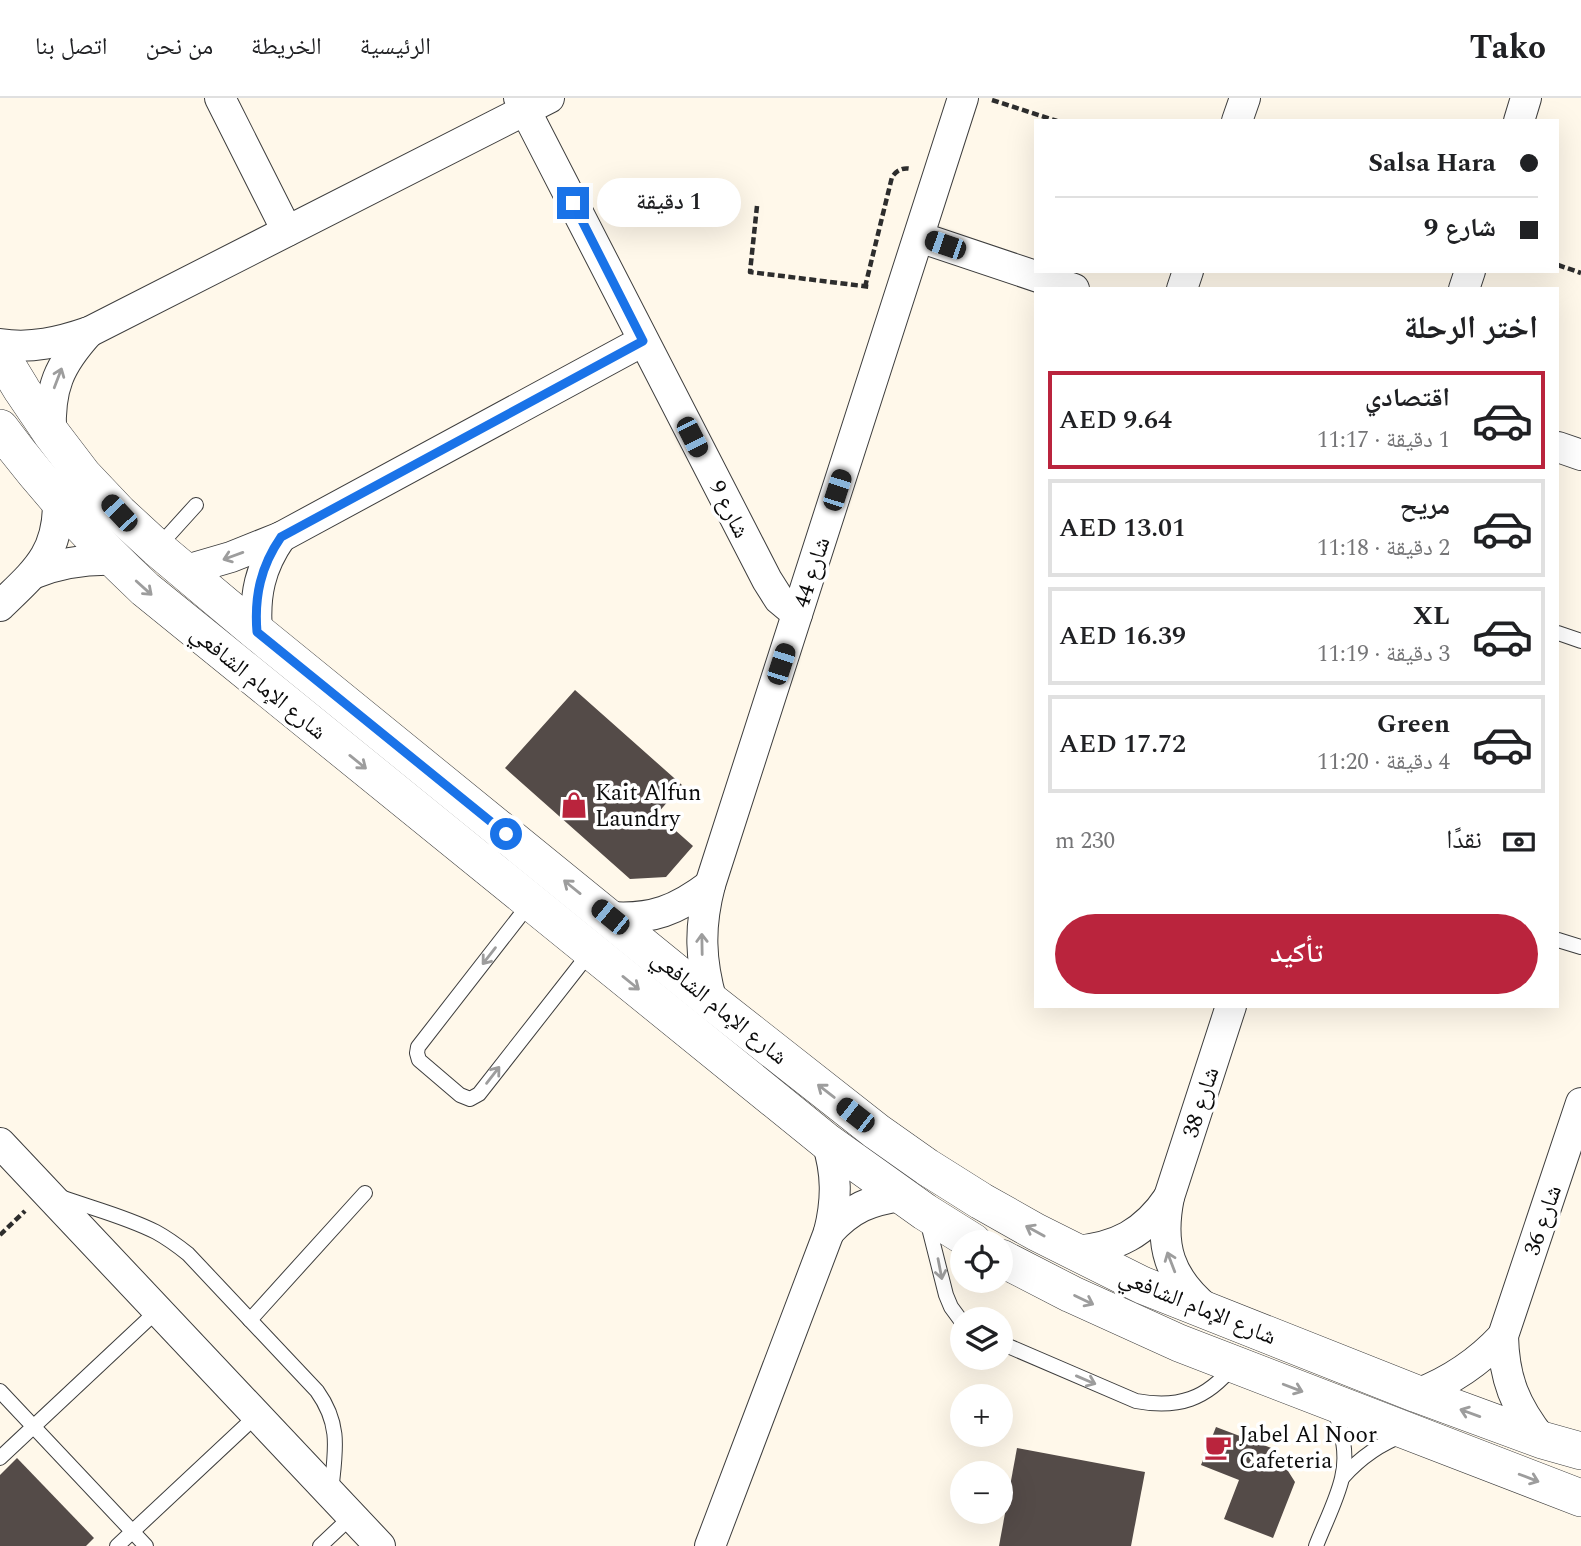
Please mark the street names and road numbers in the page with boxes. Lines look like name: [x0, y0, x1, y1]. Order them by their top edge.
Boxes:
street label: شارع 9: [699, 475, 758, 545]
street label: شارع 44: [785, 533, 840, 612]
street label: شارع الإمام الشافعي: [182, 617, 334, 749]
street label: شارع الإمام الشافعي: [643, 942, 795, 1074]
street label: شارع 38: [1174, 1063, 1229, 1142]
street label: شارع 36: [1515, 1181, 1572, 1260]
street label: شارع الإمام الشافعي: [1114, 1260, 1281, 1355]

